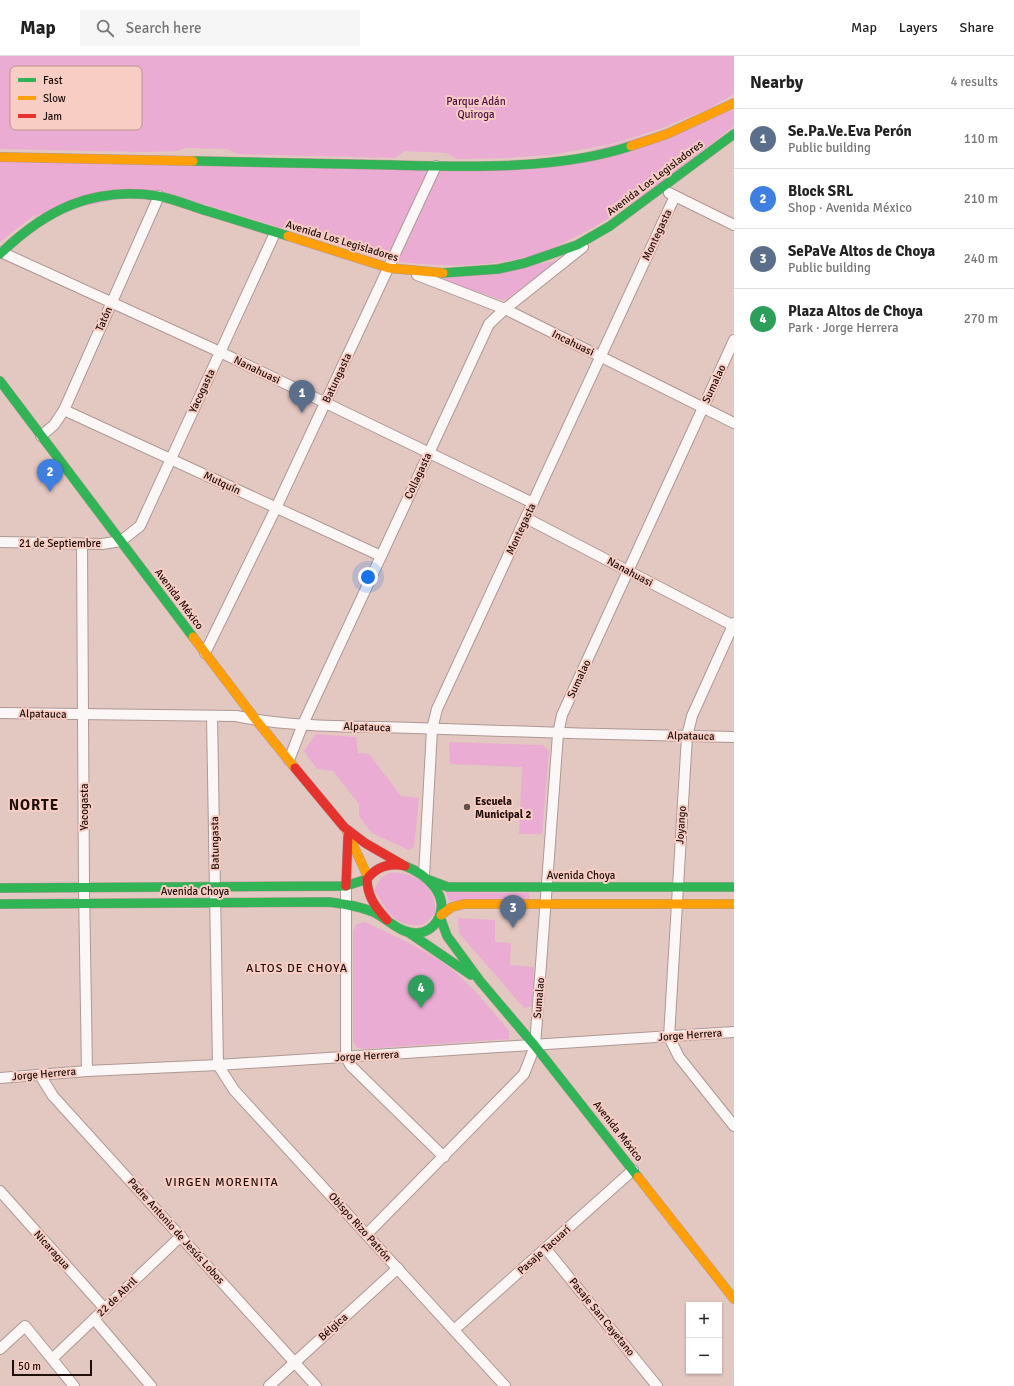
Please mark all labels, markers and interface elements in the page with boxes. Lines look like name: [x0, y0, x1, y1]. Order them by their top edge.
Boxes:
search box: [80, 10, 360, 46]
text: Map: [20, 16, 56, 40]
icon: search: [94, 17, 116, 39]
text: Search here: [126, 19, 201, 37]
text: Map: [851, 19, 877, 36]
text: Layers: [899, 19, 938, 36]
text: Share: [960, 19, 994, 36]
legend: [10, 66, 142, 130]
text: Nearby: [750, 72, 803, 93]
text: Fast: [43, 74, 63, 87]
text: 4 results: [950, 74, 998, 90]
text: Slow: [43, 92, 66, 105]
park label: Parque Adán Quiroga: [446, 95, 506, 121]
text: Jam: [43, 110, 62, 123]
text: Se.Pa.Ve.Eva Perón: [788, 122, 912, 140]
text: 1: [759, 131, 767, 147]
text: 110 m: [964, 131, 998, 147]
street label: Avenida Los Legisladores: [604, 137, 706, 218]
text: Public building: [788, 140, 871, 156]
text: Block SRL: [788, 182, 853, 200]
text: 2: [759, 191, 767, 207]
text: 210 m: [964, 191, 998, 207]
text: Shop · Avenida México: [788, 200, 912, 216]
street label: Montegasta: [639, 207, 675, 263]
street label: Avenida Los Legisladores: [284, 218, 400, 264]
text: SePaVe Altos de Choya: [788, 242, 935, 260]
text: 3: [759, 251, 767, 267]
text: 240 m: [964, 251, 998, 267]
text: Public building: [788, 260, 871, 276]
text: Plaza Altos de Choya: [788, 302, 923, 320]
street label: Tatón: [93, 305, 115, 333]
text: 4: [759, 311, 767, 327]
text: 270 m: [964, 311, 998, 327]
text: Park · Jorge Herrera: [788, 320, 899, 336]
street label: Incahuasi: [550, 327, 596, 359]
street label: Batungasta: [320, 351, 354, 405]
street label: Nanahuasi: [232, 353, 282, 387]
street label: Sumalao: [699, 362, 729, 405]
street label: Yacogasta: [186, 367, 218, 415]
pin: 1: [289, 380, 315, 413]
street label: Collagasta: [402, 450, 435, 501]
pin: 2: [37, 459, 63, 492]
street label: Mutquín: [201, 469, 243, 497]
street label: Montegasta: [503, 501, 539, 557]
street label: 21 de Septiembre: [19, 537, 101, 550]
street label: Nanahuasi: [605, 555, 655, 589]
street label: Avenida México: [152, 566, 206, 632]
your location: [358, 567, 378, 587]
street label: Sumalao: [564, 657, 594, 700]
street label: Alpatauca: [19, 707, 67, 721]
street label: Alpatauca: [343, 720, 391, 734]
street label: Alpatauca: [667, 729, 715, 743]
street label: Yacogasta: [78, 783, 91, 831]
place label: Escuela Municipal 2: [475, 795, 532, 821]
district label: NORTE: [9, 796, 59, 814]
marker: Escuela Municipal 2: [462, 802, 472, 812]
street label: Joyango: [673, 805, 689, 845]
street label: Batungasta: [208, 816, 222, 870]
street label: Avenida Choya: [547, 869, 616, 882]
street label: Avenida Choya: [161, 885, 230, 898]
pin: 3: [500, 895, 526, 928]
district label: ALTOS DE CHOYA: [246, 961, 348, 976]
pin: 4: [408, 975, 434, 1008]
street label: Sumalao: [531, 977, 547, 1019]
street label: Jorge Herrera: [658, 1026, 723, 1044]
street label: Jorge Herrera: [335, 1048, 400, 1064]
street label: Jorge Herrera: [11, 1065, 77, 1083]
street label: Avenida México: [590, 1098, 646, 1164]
street label: Padre Antonio de Jesús Lobos: [125, 1175, 227, 1287]
district label: VIRGEN MORENITA: [165, 1175, 279, 1190]
street label: Obispo Rizo Patrón: [326, 1190, 394, 1264]
street label: Pasaje Tacuarí: [515, 1223, 573, 1277]
street label: Nicaragua: [31, 1228, 73, 1273]
street label: 22 de Abril: [94, 1275, 140, 1319]
street label: Pasaje San Cayetano: [567, 1275, 638, 1359]
map controls: [686, 1302, 722, 1374]
button: +: [686, 1302, 722, 1338]
street label: Bélgica: [316, 1310, 351, 1343]
button: −: [686, 1338, 722, 1374]
scale bar: [12, 1358, 92, 1377]
text: 50 m: [18, 1360, 41, 1373]

